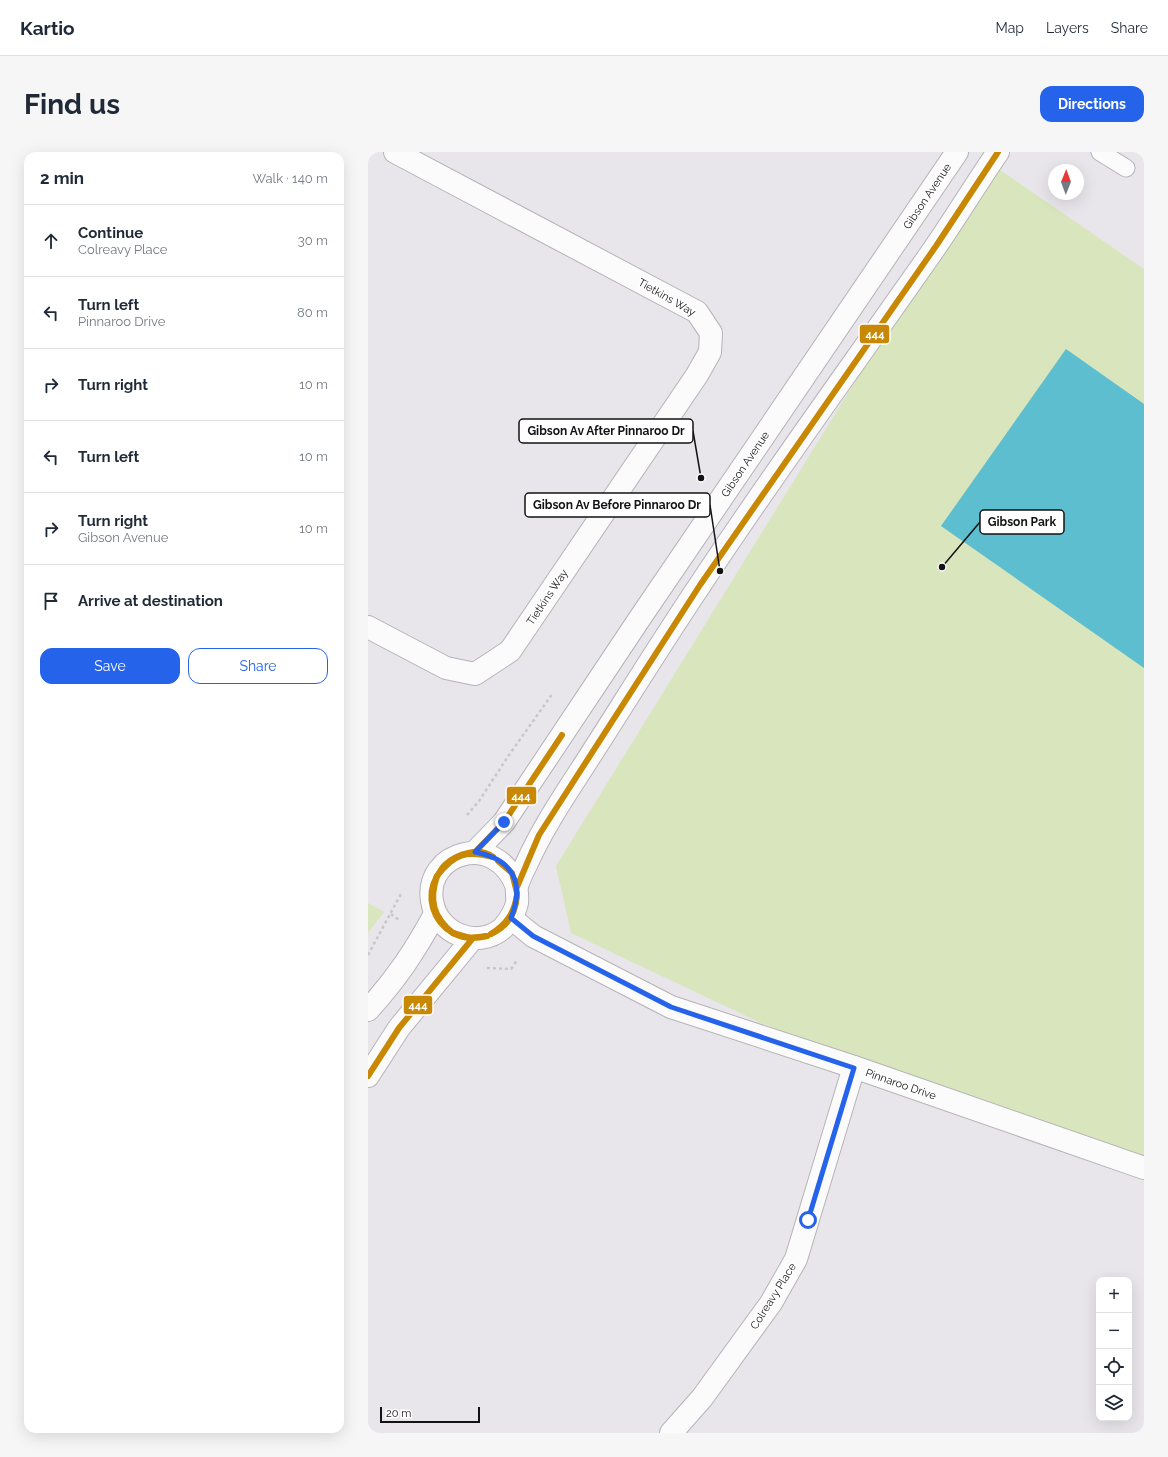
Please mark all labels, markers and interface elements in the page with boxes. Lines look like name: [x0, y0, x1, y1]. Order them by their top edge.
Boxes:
text: Kartio: [20, 17, 75, 39]
text: Map: [996, 20, 1024, 36]
text: Layers: [1046, 20, 1089, 36]
text: Share: [1111, 20, 1148, 36]
button: Directions: [1040, 86, 1144, 122]
text: Find us: [24, 88, 120, 121]
street label: Gibson Avenue: [901, 161, 954, 232]
north arrow: [1048, 164, 1084, 200]
text: 2 min: [40, 168, 84, 188]
text: Walk · 140 m: [253, 171, 328, 186]
text: Continue: [78, 224, 143, 242]
icon: ahead: [40, 230, 62, 252]
text: 30 m: [298, 233, 328, 248]
text: Colreavy Place: [78, 242, 167, 257]
street label: Tietkins Way: [636, 276, 698, 319]
text: Turn left: [78, 296, 139, 314]
icon: left: [40, 302, 62, 324]
text: 80 m: [297, 305, 328, 320]
text: Pinnaroo Drive: [78, 314, 165, 329]
line badge: 444: [859, 324, 890, 344]
text: 444: [866, 328, 884, 341]
icon: right: [40, 374, 62, 396]
text: Turn right: [78, 376, 148, 394]
text: 10 m: [299, 377, 328, 392]
callout: Gibson Av After Pinnaroo Dr: [519, 419, 693, 443]
text: Gibson Av After Pinnaroo Dr: [527, 424, 685, 438]
street label: Gibson Avenue: [719, 429, 772, 500]
icon: left: [40, 446, 62, 468]
text: Turn left: [78, 448, 139, 466]
text: 10 m: [299, 449, 328, 464]
callout: Gibson Av Before Pinnaroo Dr: [525, 493, 710, 517]
text: Gibson Av Before Pinnaroo Dr: [533, 498, 701, 512]
callout: Gibson Park: [980, 510, 1064, 534]
text: Turn right: [78, 512, 148, 530]
text: Gibson Park: [988, 515, 1056, 529]
icon: right: [40, 518, 62, 540]
text: 10 m: [299, 521, 328, 536]
text: Gibson Avenue: [78, 530, 168, 545]
street label: Tietkins Way: [524, 567, 571, 628]
icon: arrive: [40, 590, 62, 612]
text: Arrive at destination: [78, 592, 223, 610]
button: Save: [40, 648, 180, 684]
button: Share: [188, 648, 328, 684]
line badge: 444: [506, 786, 537, 805]
text: 444: [512, 790, 530, 803]
route end: [495, 813, 513, 831]
line badge: 444: [403, 995, 433, 1015]
text: 444: [409, 999, 427, 1012]
street label: Pinnaroo Drive: [864, 1066, 938, 1103]
route start: [799, 1211, 817, 1229]
street label: Colreavy Place: [748, 1260, 799, 1332]
map controls: [1096, 1277, 1132, 1421]
button: +: [1096, 1277, 1132, 1313]
button: −: [1096, 1313, 1132, 1349]
button: locate: [1096, 1349, 1132, 1385]
button: layers: [1096, 1385, 1132, 1421]
scale bar: [380, 1405, 480, 1424]
text: 20 m: [386, 1407, 411, 1420]

